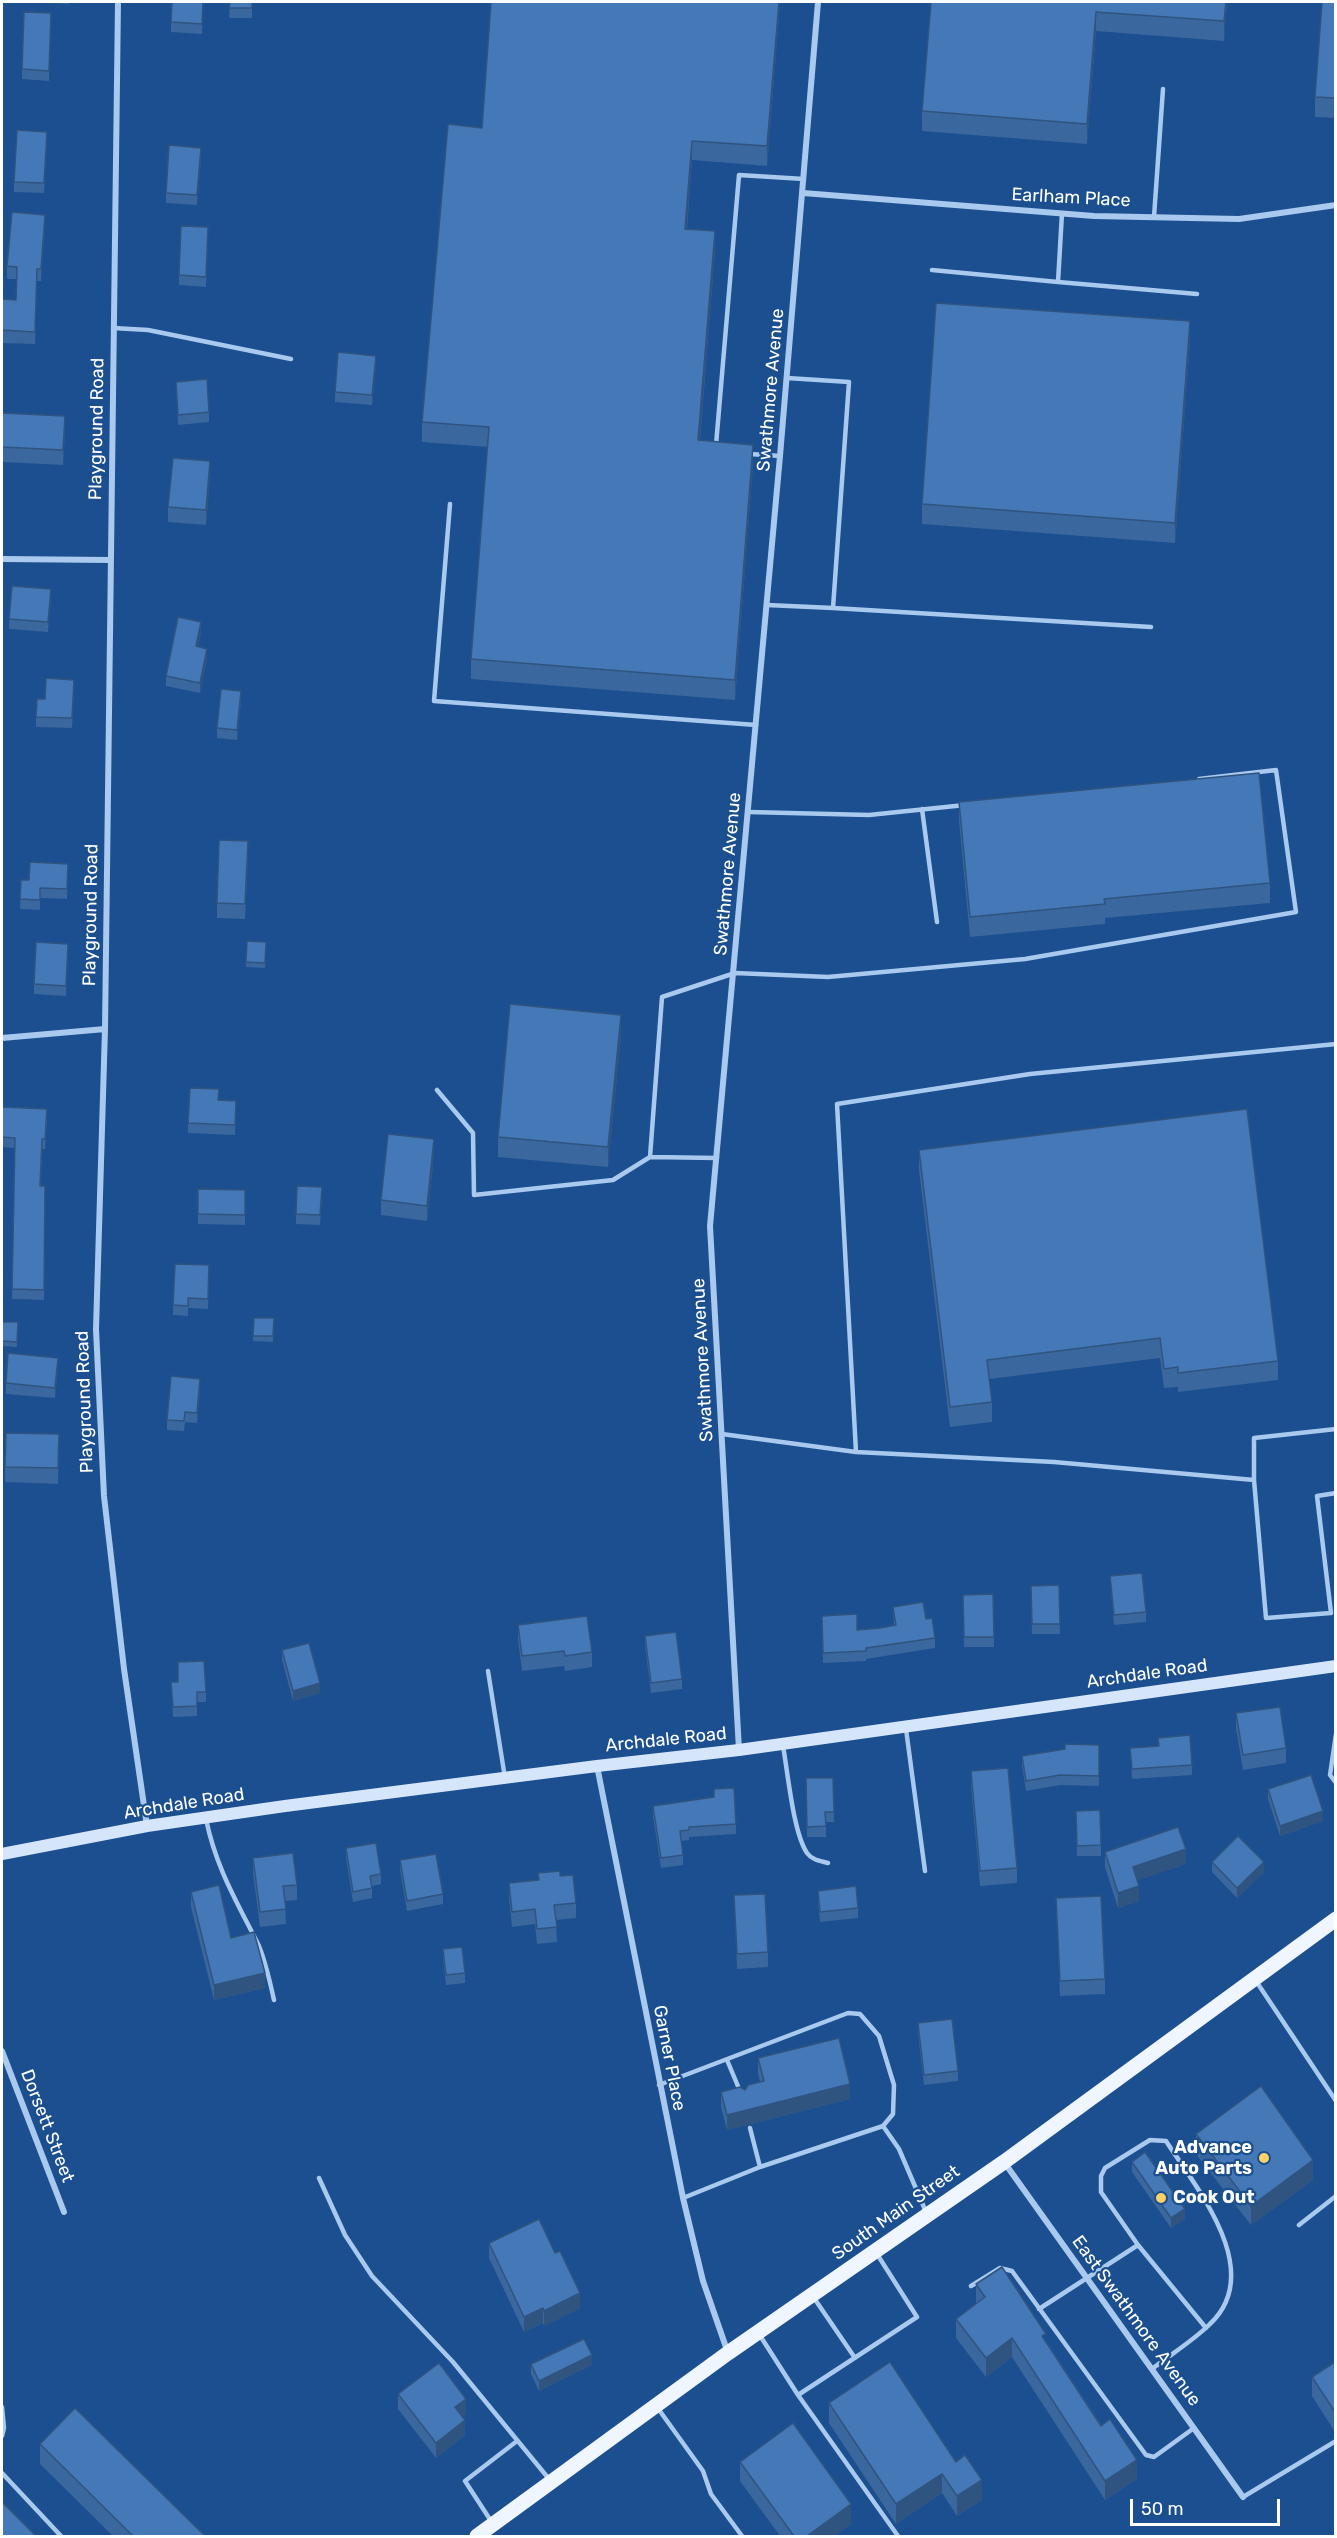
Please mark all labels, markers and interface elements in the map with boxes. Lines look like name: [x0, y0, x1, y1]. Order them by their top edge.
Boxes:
street label: Earlham Place: [1011, 184, 1131, 212]
street label: Swathmore Avenue: [753, 307, 789, 473]
street label: Playground Road: [85, 358, 109, 500]
street label: Swathmore Avenue: [710, 791, 746, 957]
street label: Playground Road: [79, 844, 103, 986]
street label: Swathmore Avenue: [688, 1278, 718, 1442]
street label: Playground Road: [72, 1330, 98, 1474]
street label: Archdale Road: [1085, 1655, 1209, 1693]
street label: Archdale Road: [604, 1723, 728, 1757]
street label: Archdale Road: [122, 1784, 246, 1824]
street label: Garner Place: [648, 2003, 690, 2113]
street label: Dorsett Street: [16, 2066, 78, 2186]
place label: Advance Auto Parts: [1155, 2137, 1252, 2180]
marker: Advance Auto Parts: [1257, 2151, 1271, 2165]
street label: South Main Street: [828, 2161, 964, 2265]
place label: Cook Out: [1173, 2187, 1255, 2209]
marker: Cook Out: [1154, 2191, 1168, 2205]
street label: East Swathmore Avenue: [1067, 2232, 1205, 2410]
scale bar: [1133, 2487, 1283, 2525]
text: 50 m: [1141, 2498, 1184, 2520]

